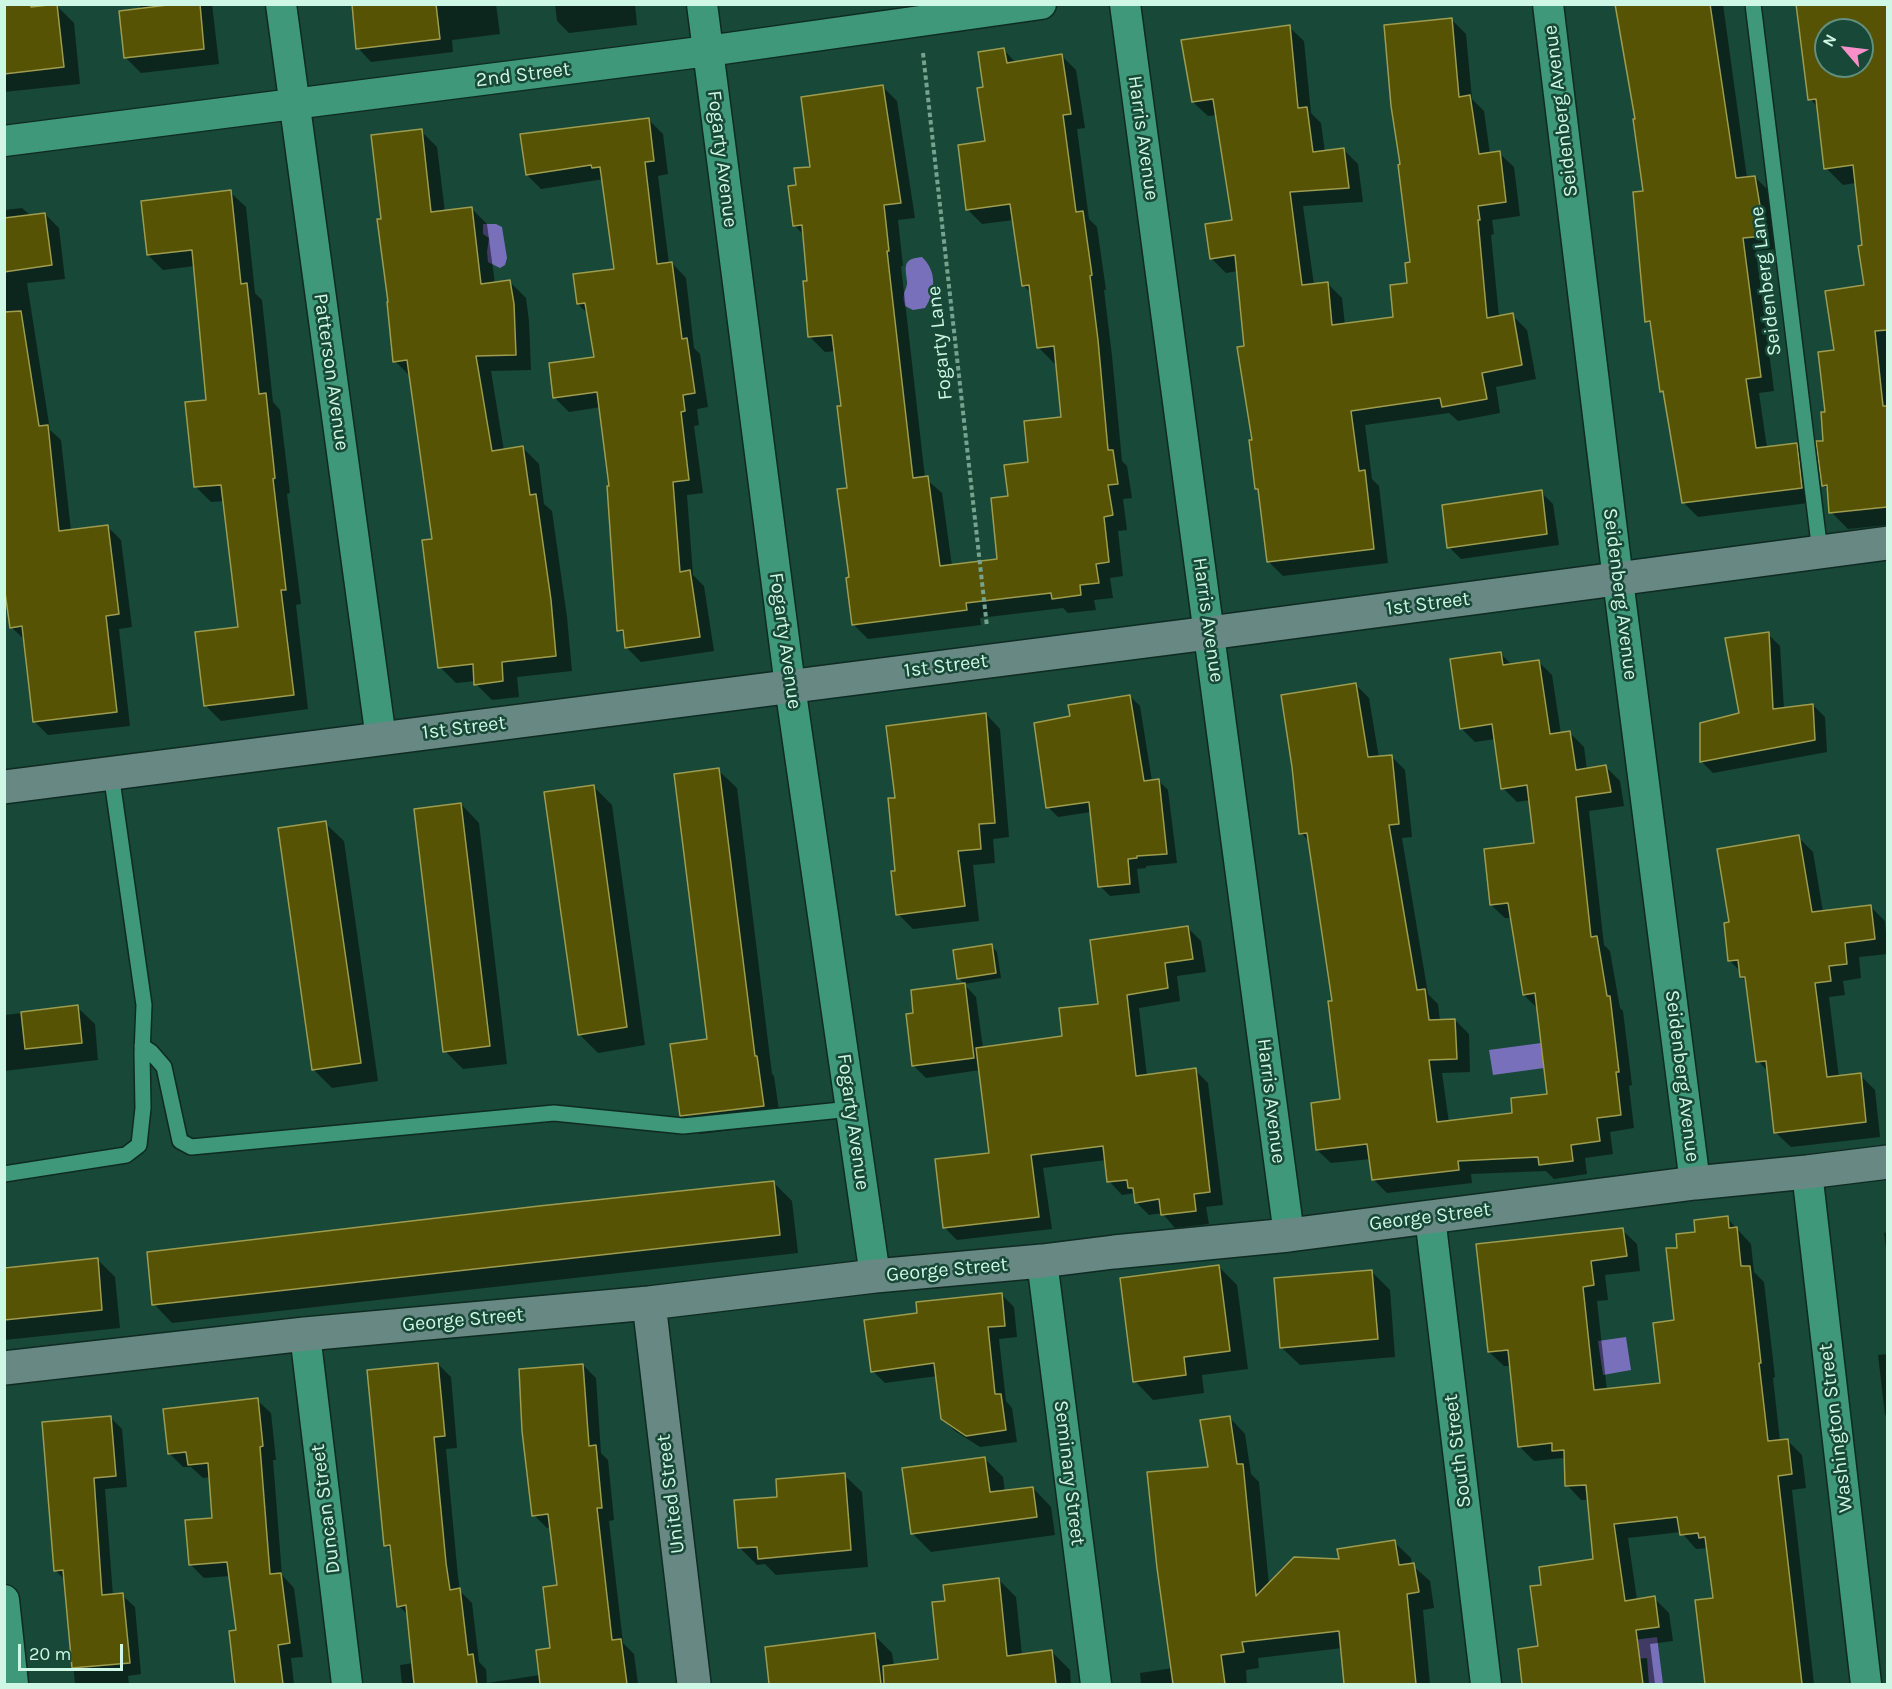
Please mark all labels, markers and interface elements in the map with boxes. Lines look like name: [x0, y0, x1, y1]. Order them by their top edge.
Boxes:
north arrow: [1814, 18, 1874, 78]
street label: Seidenberg Avenue: [1539, 23, 1583, 199]
text: N: [1818, 31, 1841, 50]
street label: 2nd Street: [474, 57, 572, 93]
street label: Harris Avenue: [1122, 74, 1164, 202]
street label: Fogarty Avenue: [702, 89, 742, 229]
street label: Seidenberg Lane: [1745, 205, 1787, 357]
street label: Fogarty Lane: [922, 285, 958, 401]
street label: Patterson Avenue: [308, 292, 354, 452]
street label: Seidenberg Avenue: [1598, 506, 1642, 682]
street label: Harris Avenue: [1187, 556, 1229, 684]
street label: Fogarty Avenue: [764, 571, 806, 711]
street label: 1st Street: [1385, 587, 1471, 621]
street label: 1st Street: [903, 649, 989, 683]
street label: 1st Street: [421, 711, 507, 745]
street label: Seidenberg Avenue: [1660, 988, 1704, 1164]
street label: Harris Avenue: [1251, 1037, 1291, 1165]
street label: Fogarty Avenue: [832, 1052, 874, 1192]
street label: George Street: [1368, 1198, 1492, 1236]
street label: George Street: [885, 1253, 1009, 1287]
street label: George Street: [401, 1303, 525, 1337]
street label: Washington Street: [1814, 1342, 1858, 1514]
street label: South Street: [1439, 1393, 1477, 1509]
street label: Seminary Street: [1048, 1399, 1090, 1547]
street label: United Street: [652, 1433, 690, 1555]
street label: Duncan Street: [306, 1443, 346, 1575]
scale bar: [21, 1632, 126, 1670]
text: 20 m: [29, 1643, 71, 1665]

